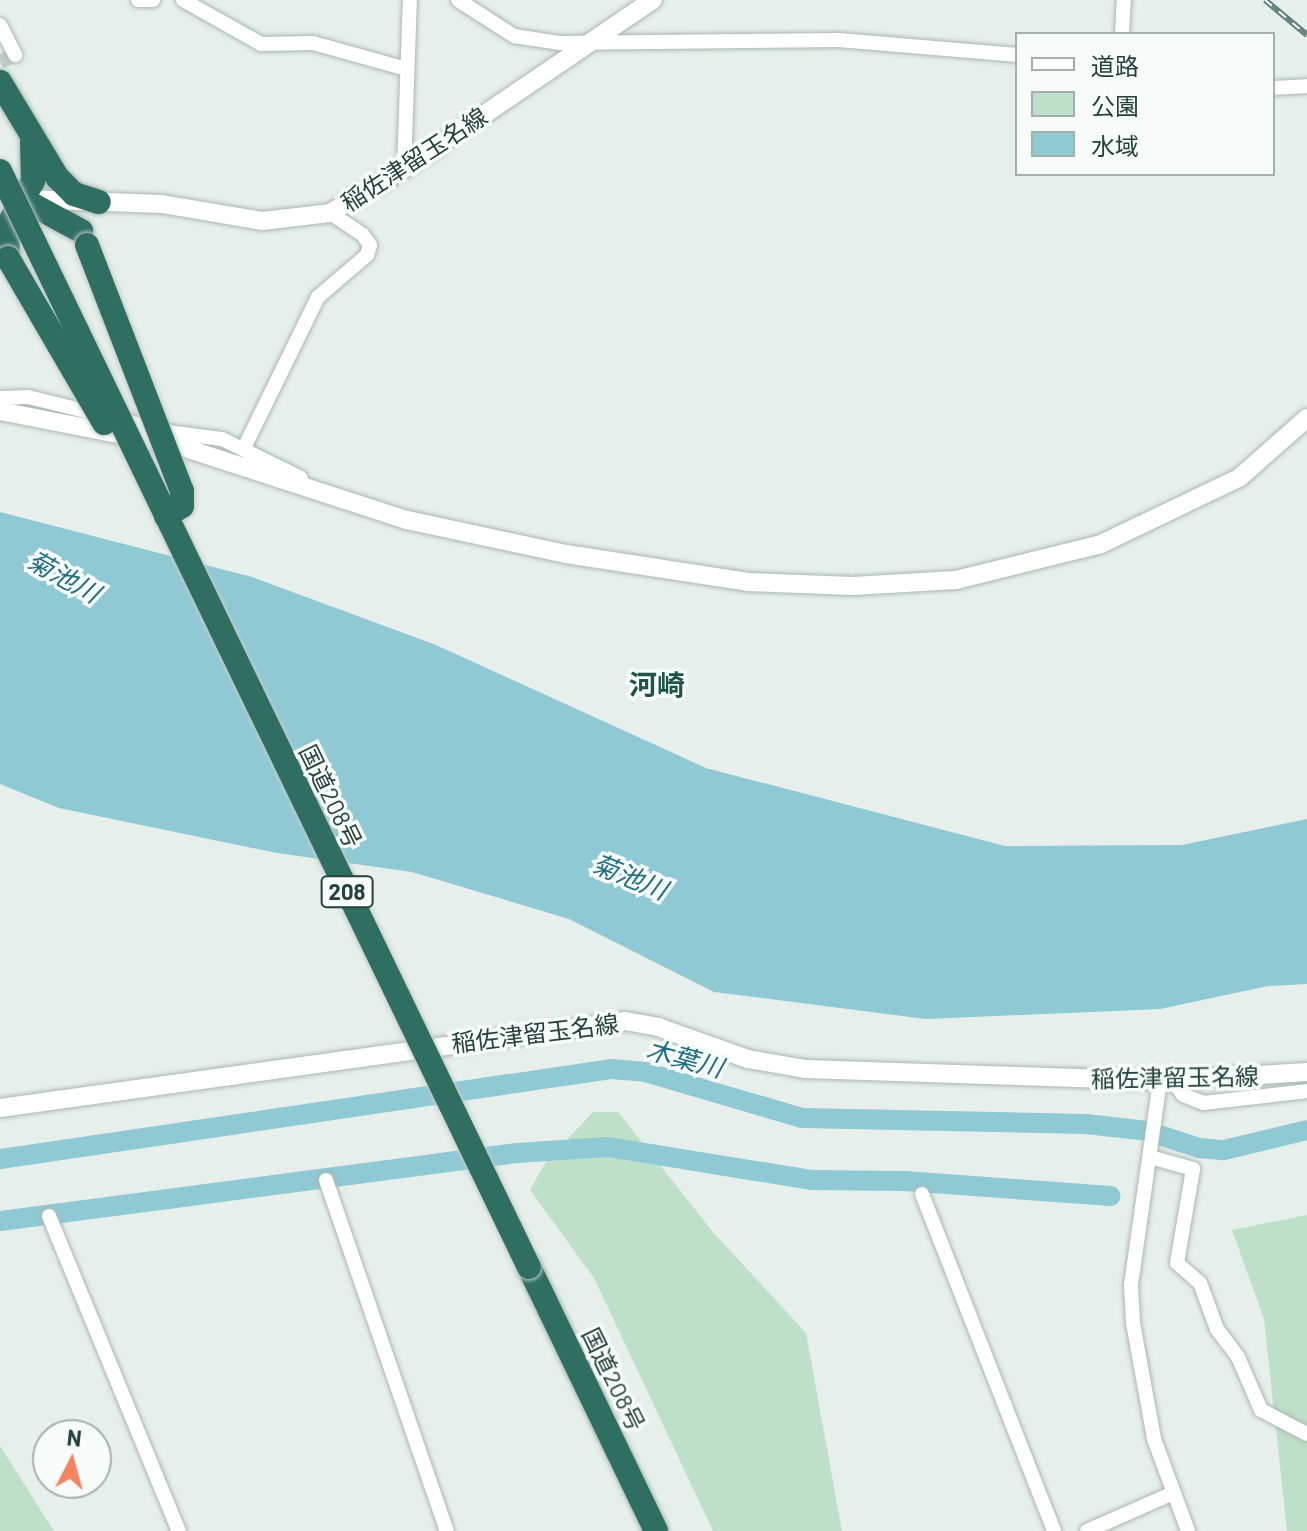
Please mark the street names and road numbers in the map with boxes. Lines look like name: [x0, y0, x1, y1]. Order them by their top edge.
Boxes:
street label: 稲佐津留玉名線: [336, 101, 492, 217]
street label: 国道208号: [294, 740, 368, 852]
road number: 208: [319, 874, 375, 910]
street label: 稲佐津留玉名線: [450, 1008, 620, 1058]
street label: 稲佐津留玉名線: [1091, 1061, 1259, 1093]
street label: 国道208号: [577, 1323, 651, 1435]

